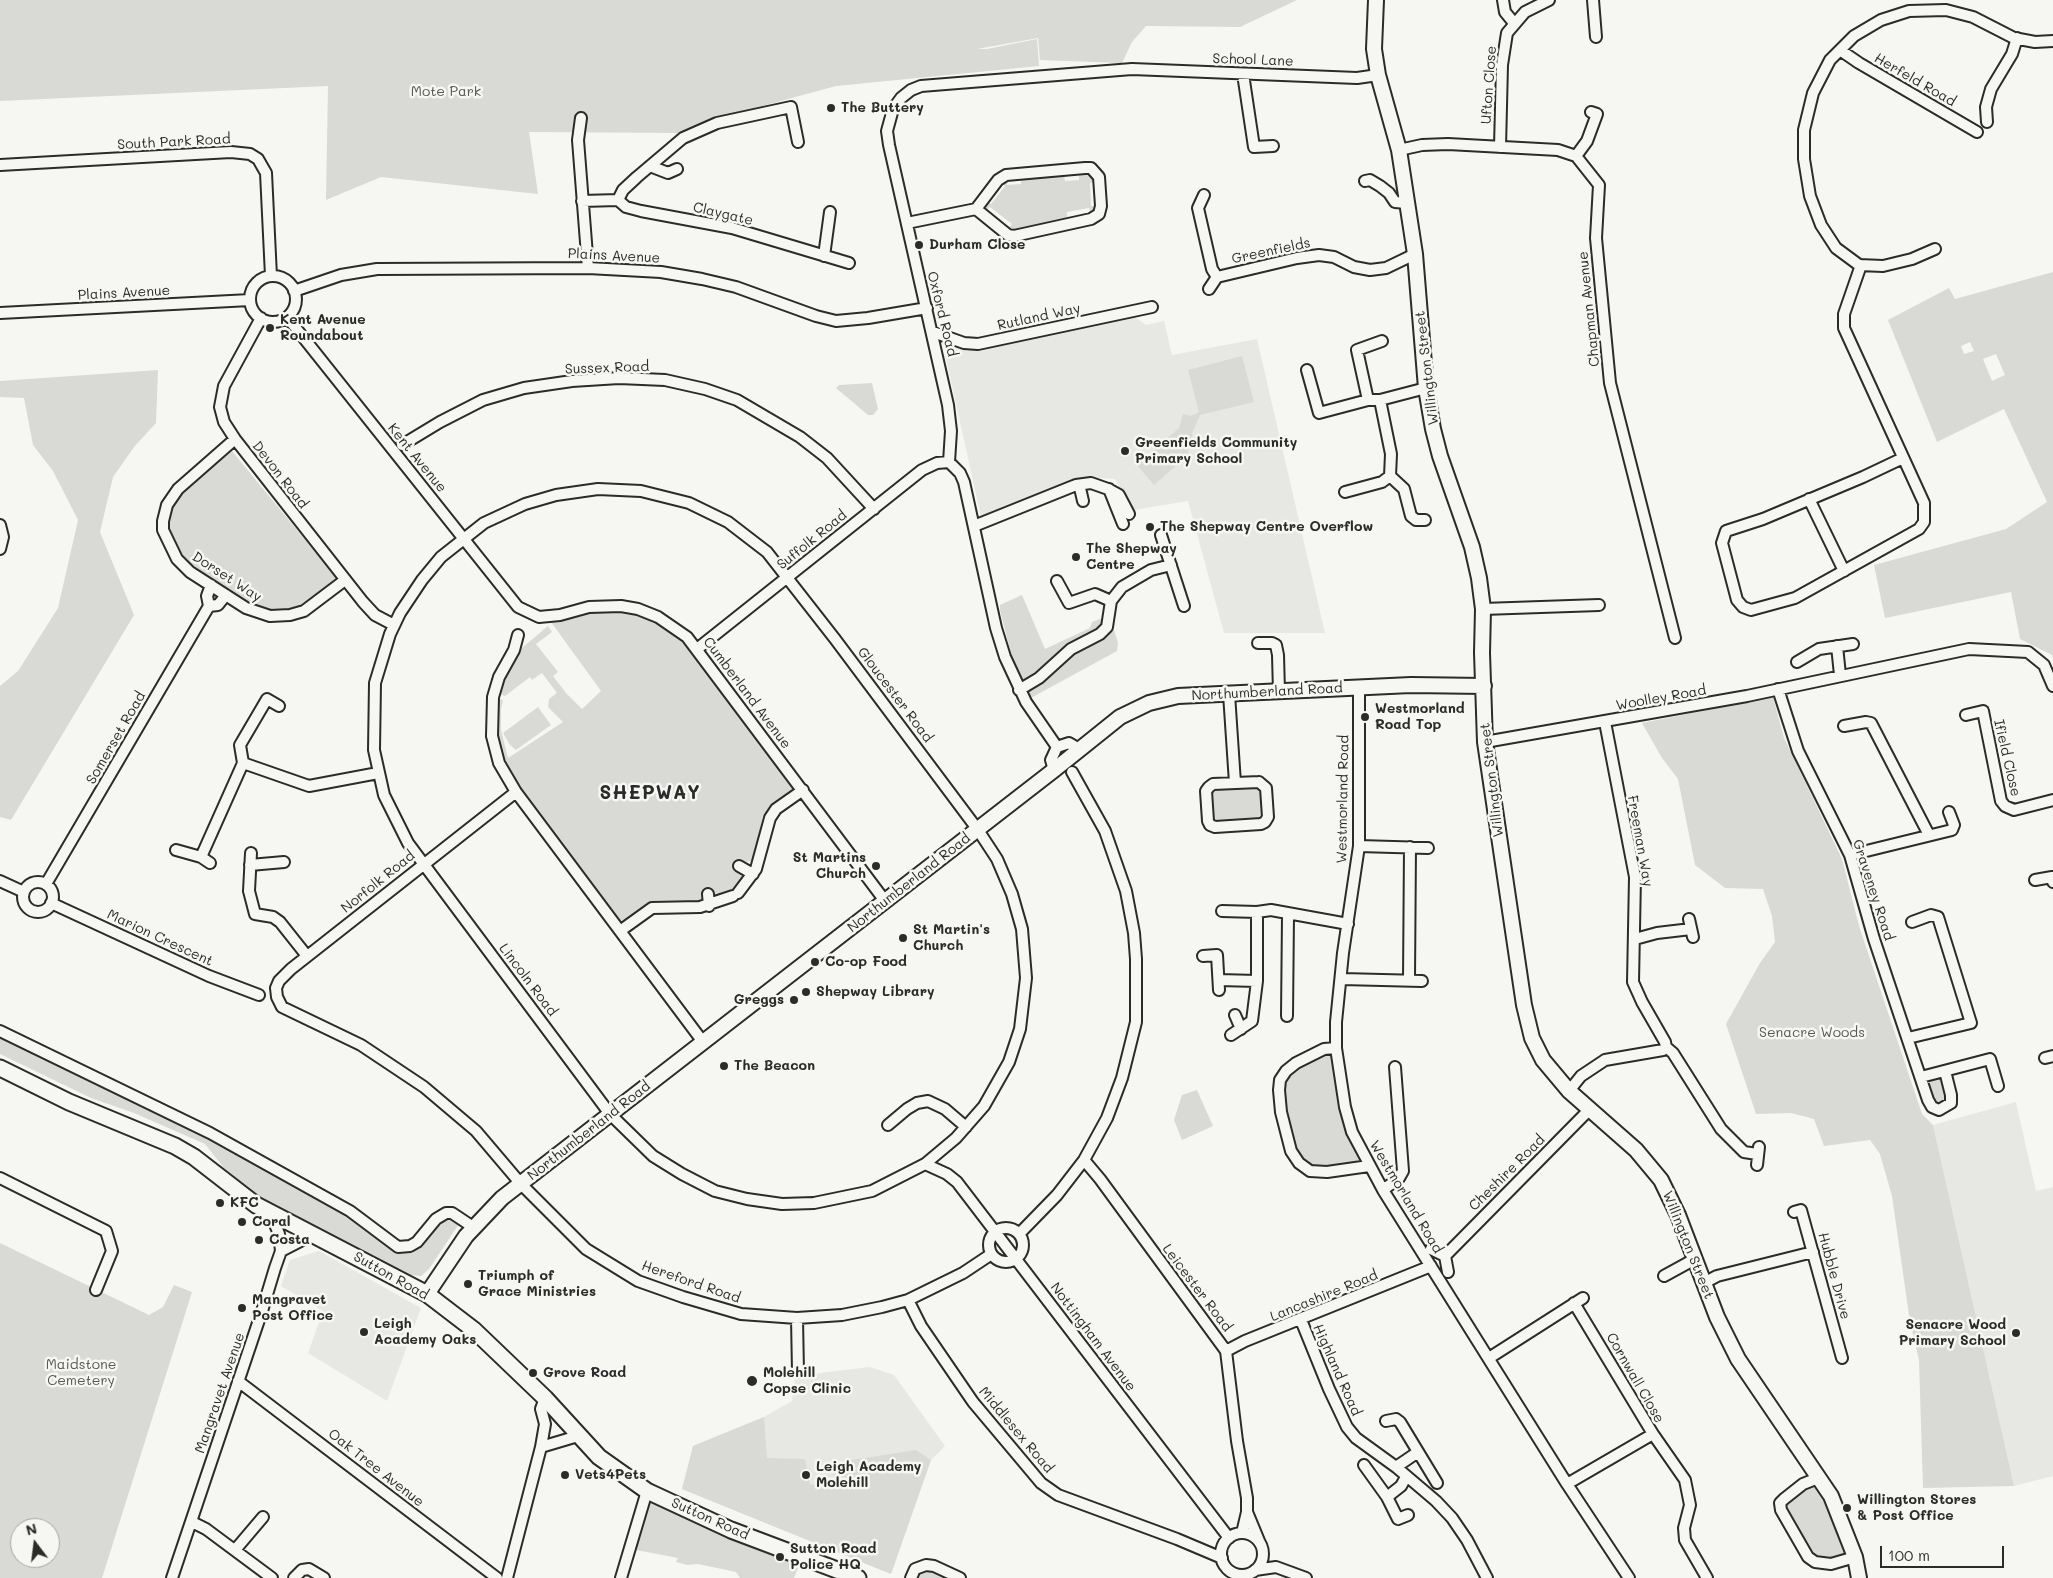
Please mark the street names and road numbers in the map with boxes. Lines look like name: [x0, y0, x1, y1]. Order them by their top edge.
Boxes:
street label: Ufton Close: [1478, 45, 1500, 125]
street label: School Lane: [1212, 50, 1294, 70]
street label: Herfeld Road: [1871, 50, 1959, 110]
street label: South Park Road: [117, 131, 231, 153]
street label: Claygate: [691, 199, 755, 229]
street label: Greenfields: [1230, 234, 1312, 268]
street label: Plains Avenue: [567, 245, 661, 267]
street label: Chapman Avenue: [1575, 251, 1603, 367]
street label: Oxford Road: [923, 270, 961, 358]
street label: Plains Avenue: [77, 282, 171, 304]
street label: Rutland Way: [996, 300, 1082, 334]
street label: Willington Street: [1412, 310, 1442, 426]
street label: Sussex Road: [565, 358, 649, 378]
street label: Kent Avenue: [384, 420, 450, 496]
street label: Devon Road: [248, 438, 312, 512]
street label: Suffolk Road: [774, 507, 850, 573]
street label: Dorset Way: [189, 548, 265, 606]
street label: Cumberland Avenue: [700, 634, 794, 752]
street label: Gloucester Road: [854, 644, 936, 746]
street label: Northumberland Road: [1191, 680, 1343, 704]
street label: Woolley Road: [1615, 682, 1707, 714]
street label: Somerset Road: [83, 689, 149, 787]
street label: Ifield Close: [1990, 718, 2024, 798]
street label: Willington Street: [1477, 722, 1507, 838]
street label: Westmorland Road: [1333, 735, 1353, 863]
street label: Freeman Way: [1624, 794, 1656, 888]
street label: Northumberland Road: [844, 830, 974, 936]
street label: Graveney Road: [1849, 837, 1897, 943]
street label: Norfolk Road: [338, 847, 418, 917]
street label: Marion Crescent: [104, 906, 216, 970]
street label: Lincoln Road: [495, 940, 561, 1020]
street label: Northumberland Road: [524, 1078, 654, 1184]
street label: Cheshire Road: [1465, 1131, 1549, 1215]
street label: Westmorland Road: [1366, 1138, 1446, 1256]
street label: Willington Street: [1659, 1189, 1717, 1301]
street label: Hubble Drive: [1814, 1231, 1854, 1321]
street label: Leicester Road: [1159, 1241, 1235, 1335]
street label: Sutton Road: [351, 1248, 431, 1304]
street label: Hereford Road: [639, 1257, 743, 1307]
street label: Lancashire Road: [1268, 1267, 1380, 1325]
street label: Nottingham Avenue: [1047, 1279, 1139, 1395]
street label: Highland Road: [1309, 1322, 1365, 1418]
street label: Mangravet Avenue: [191, 1330, 249, 1456]
street label: Cornwall Close: [1602, 1330, 1668, 1426]
street label: Middlesex Road: [975, 1383, 1057, 1477]
street label: Oak Tree Avenue: [325, 1425, 427, 1511]
street label: Sutton Road: [669, 1494, 751, 1544]

